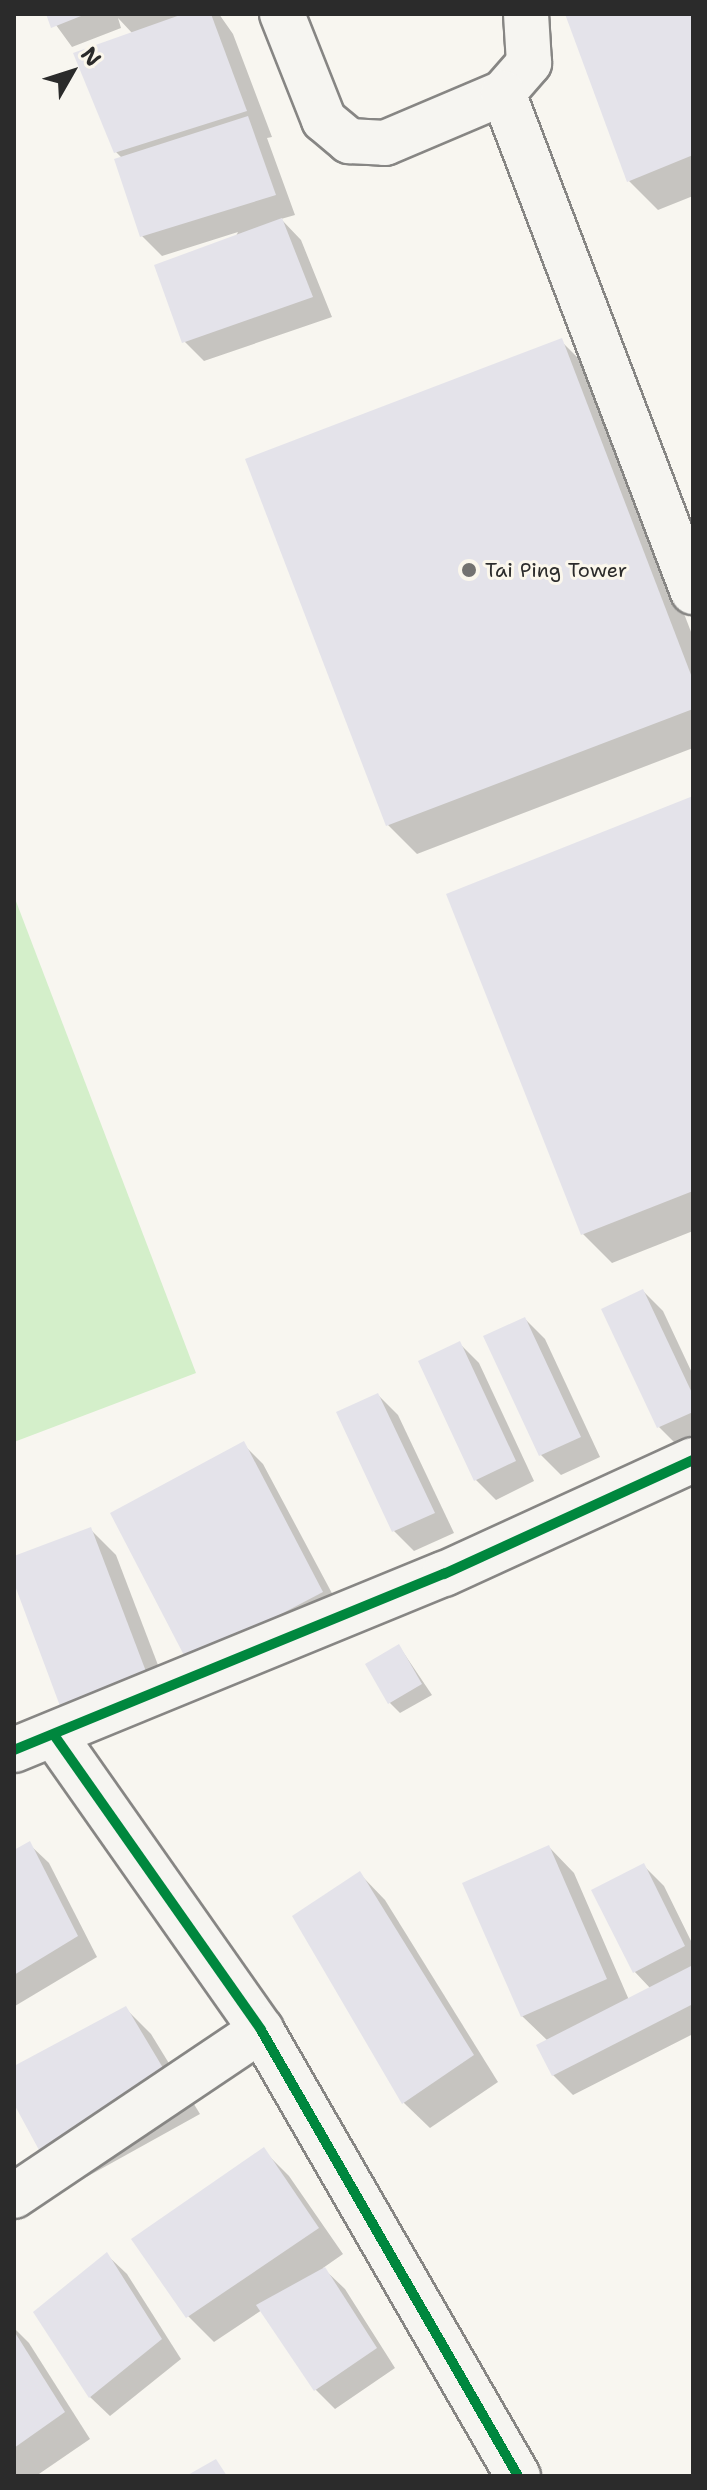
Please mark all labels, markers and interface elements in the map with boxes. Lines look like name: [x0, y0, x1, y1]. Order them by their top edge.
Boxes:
north arrow: [32, 32, 112, 112]
text: N: [74, 41, 108, 72]
place label: Tai Ping Tower: [485, 558, 627, 582]
marker: Tai Ping Tower: [460, 561, 478, 579]

